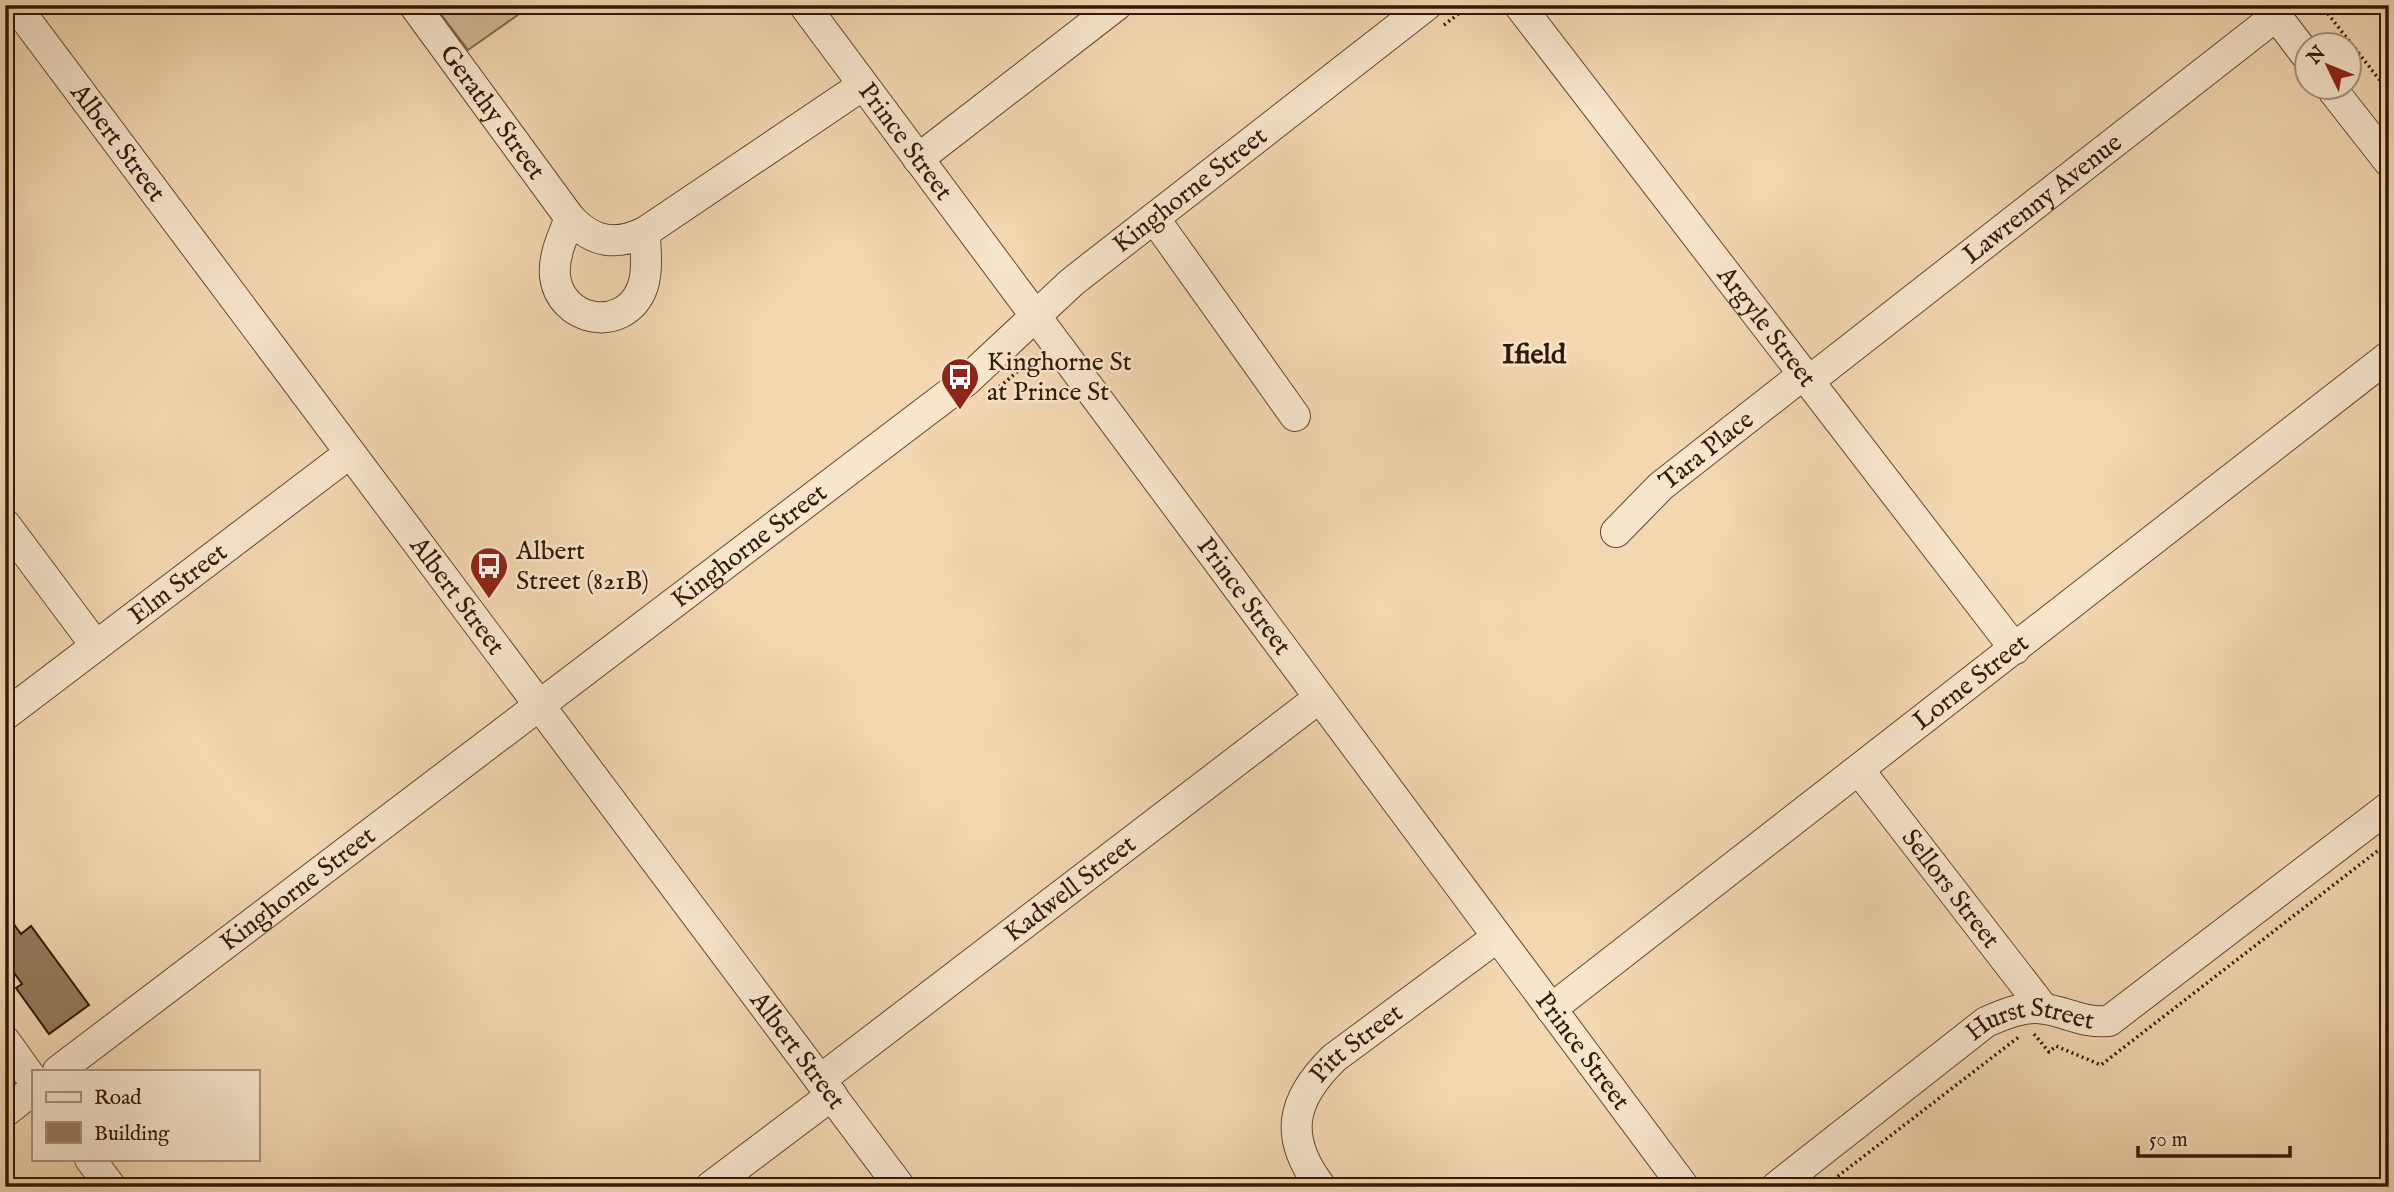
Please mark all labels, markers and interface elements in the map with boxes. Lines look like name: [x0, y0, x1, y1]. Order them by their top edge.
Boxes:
north arrow: [2292, 32, 2362, 102]
street label: Gerathy Street: [432, 38, 553, 186]
text: N: [2302, 41, 2332, 71]
street label: Albert Street: [63, 76, 173, 208]
street label: Prince Street: [851, 76, 960, 207]
street label: Kinghorne Street: [1106, 119, 1274, 261]
street label: Lawrenny Avenue: [1956, 126, 2129, 271]
street label: Argyle Street: [1709, 259, 1824, 394]
district label: Ifield: [1502, 338, 1567, 373]
place label: Kinghorne St at Prince St: [987, 346, 1132, 409]
bus stop icon: Kinghorne St at Prince St: [939, 356, 981, 411]
street label: Tara Place: [1652, 403, 1760, 498]
street label: Kinghorne Street: [665, 476, 834, 616]
street label: Albert Street: [402, 529, 512, 661]
street label: Prince Street: [1189, 531, 1299, 662]
place label: Albert Street (821B): [515, 535, 649, 598]
street label: Elm Street: [122, 536, 234, 632]
bus stop icon: Albert Street (821B): [468, 545, 510, 600]
street label: Lorne Street: [1906, 626, 2035, 738]
street label: Kinghorne Street: [213, 819, 382, 959]
street label: Sellors Street: [1894, 822, 2007, 955]
street label: Kadwell Street: [998, 828, 1143, 949]
street label: Albert Street: [742, 984, 853, 1116]
street label: Prince Street: [1528, 985, 1637, 1117]
street label: Hurst Street: [1959, 991, 2096, 1048]
street label: Pitt Street: [1302, 996, 1409, 1090]
legend: [32, 1070, 259, 1160]
text: Road: [94, 1085, 142, 1112]
scale bar: [2138, 1115, 2291, 1159]
text: Building: [94, 1121, 170, 1148]
text: 50 m: [2149, 1127, 2188, 1154]

